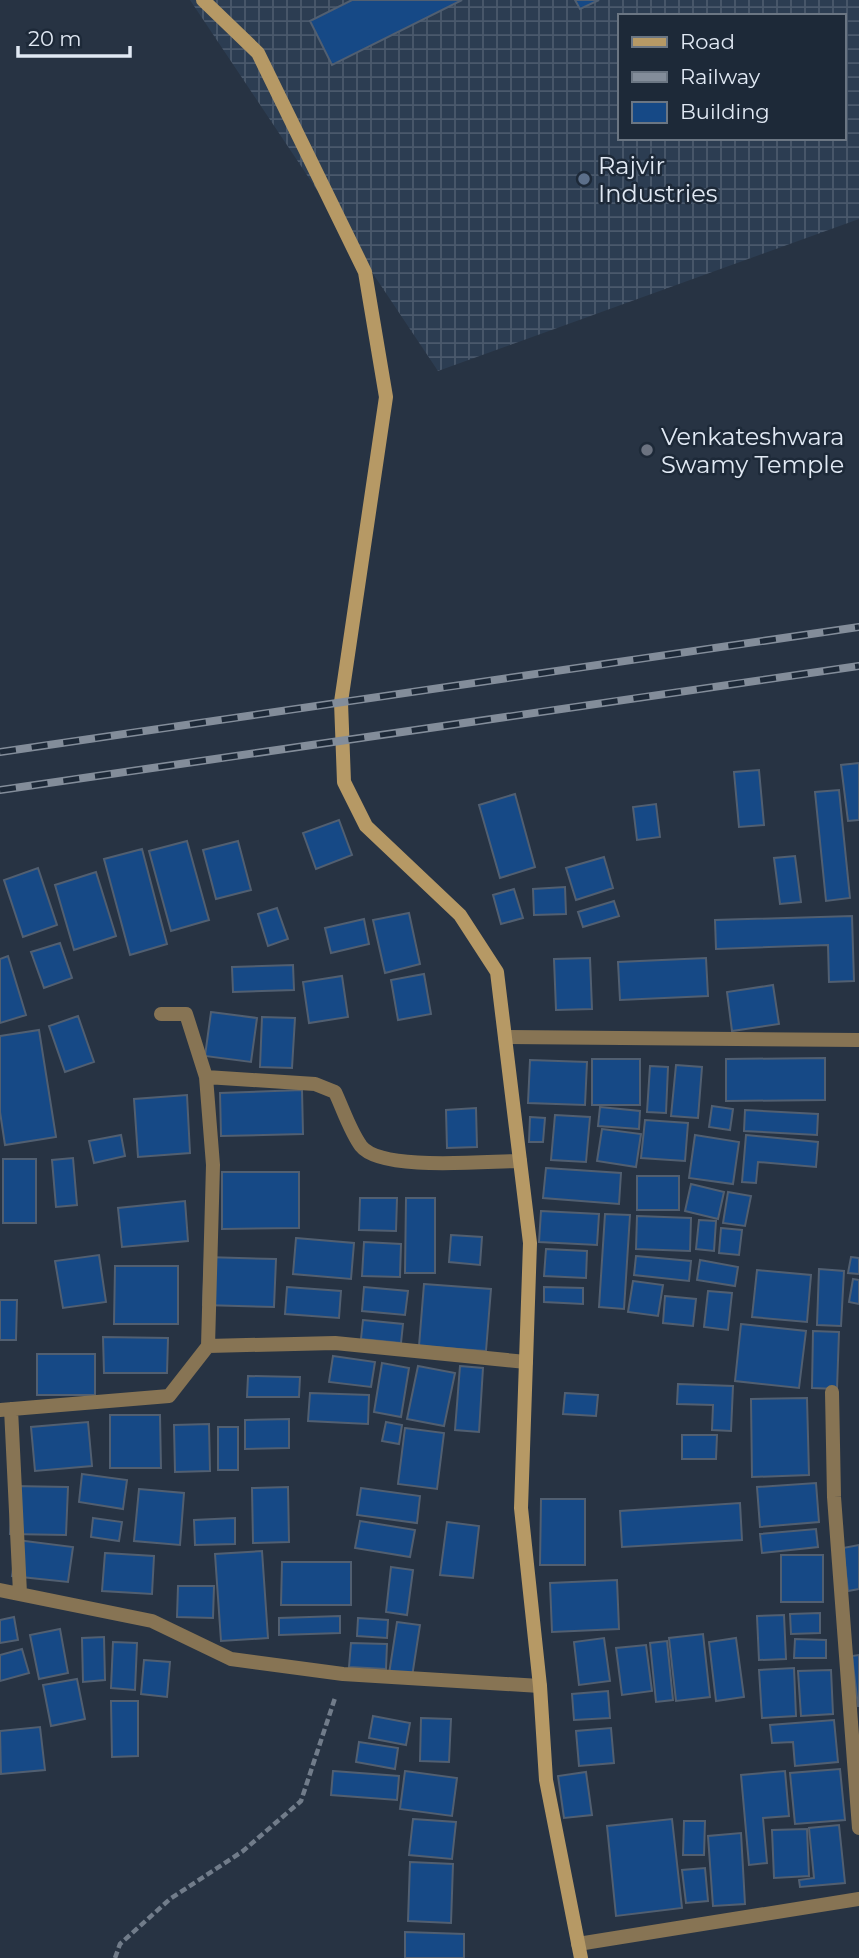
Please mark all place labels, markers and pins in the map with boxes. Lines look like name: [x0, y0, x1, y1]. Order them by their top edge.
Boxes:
place label: Rajvir Industries: [598, 151, 717, 208]
marker: Rajvir Industries: [576, 171, 592, 187]
place label: Venkateshwara Swamy Temple: [661, 422, 845, 479]
marker: Venkateshwara Swamy Temple: [639, 442, 655, 458]

